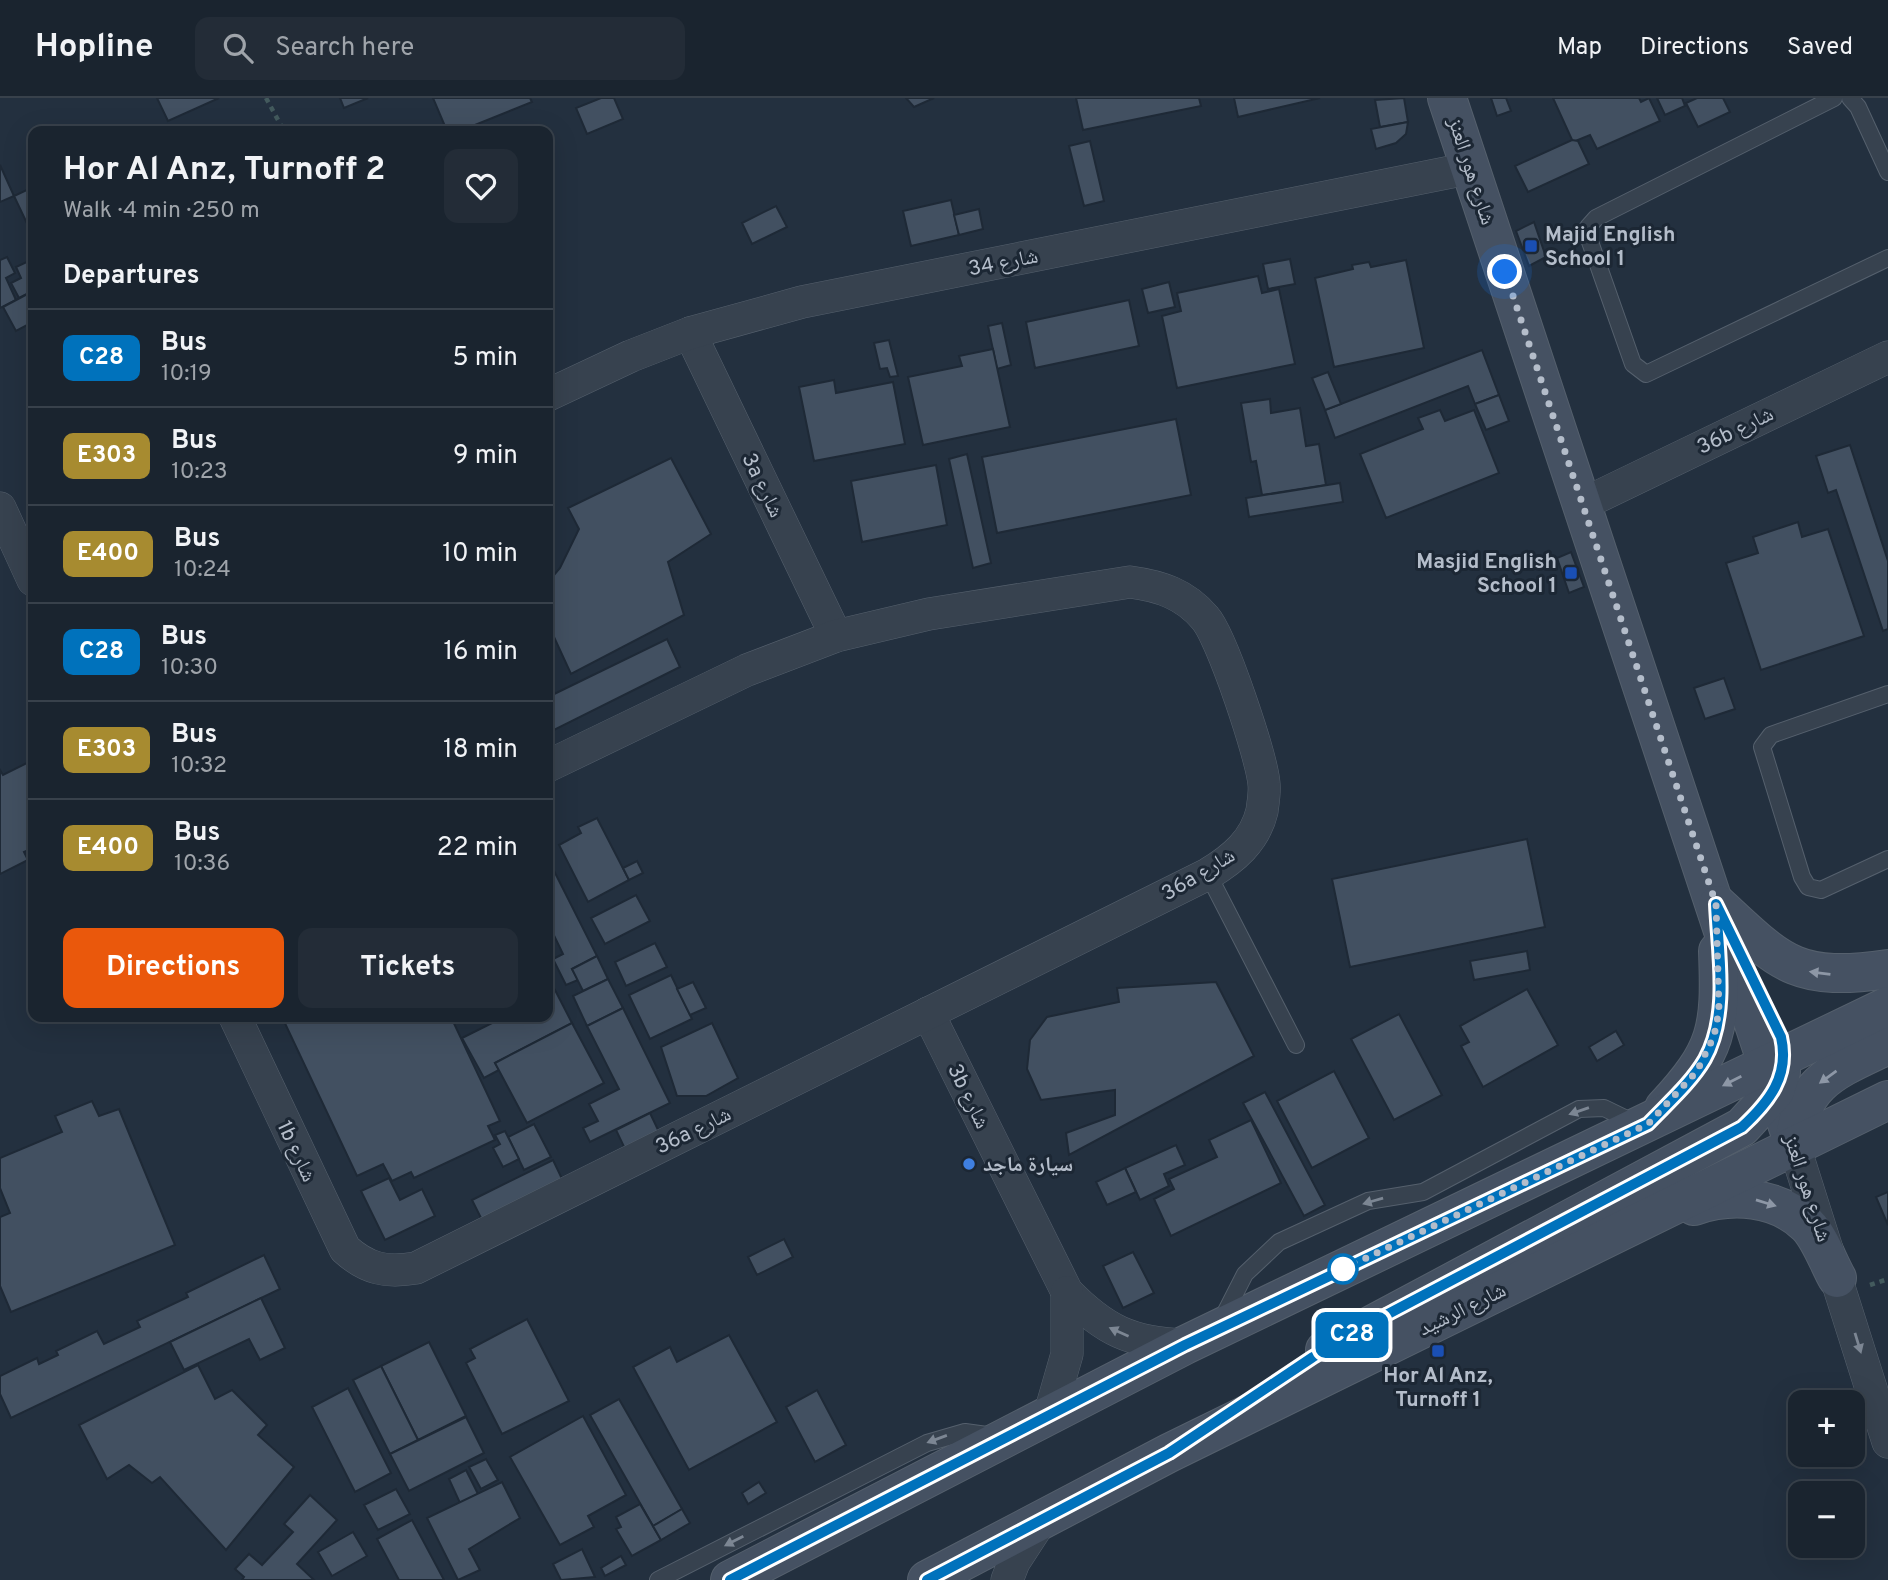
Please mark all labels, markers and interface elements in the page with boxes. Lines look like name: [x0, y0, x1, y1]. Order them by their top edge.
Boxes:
search box: [195, 17, 685, 80]
text: Hopline: [35, 27, 153, 69]
icon: search: [219, 29, 257, 67]
text: Search here: [275, 32, 414, 65]
text: Map: [1557, 33, 1602, 63]
text: Directions: [1640, 33, 1749, 63]
text: Saved: [1787, 33, 1853, 63]
street label: شارع هور العنز: [1440, 113, 1501, 228]
button: heart: [444, 149, 518, 223]
text: Hor Al Anz, Turnoff 2: [63, 150, 385, 192]
text: Walk · 4 min · 250 m: [63, 197, 260, 226]
place label: Majid English School 1: [1545, 222, 1675, 273]
marker: Majid English School 1: [1523, 238, 1539, 254]
street label: شارع 34: [966, 243, 1040, 283]
your location: [1487, 254, 1522, 289]
text: Departures: [63, 260, 200, 293]
text: Bus: [161, 327, 207, 360]
text: 5 min: [452, 342, 518, 375]
text: C28: [79, 343, 124, 373]
text: 10:19: [161, 360, 212, 389]
street label: 36b شارع: [1693, 401, 1778, 461]
text: Bus: [171, 425, 217, 458]
text: 9 min: [453, 440, 518, 473]
text: E303: [77, 441, 136, 471]
street label: 3a شارع: [734, 449, 789, 522]
text: 10:23: [171, 458, 228, 487]
text: Bus: [174, 523, 220, 556]
text: 10 min: [442, 538, 518, 571]
text: E400: [77, 539, 139, 569]
place label: Masjid English School 1: [1416, 549, 1557, 600]
text: 10:24: [174, 556, 231, 585]
marker: Masjid English School 1: [1563, 565, 1579, 581]
text: Bus: [161, 621, 207, 654]
text: 16 min: [443, 636, 518, 669]
text: C28: [79, 637, 124, 667]
text: 10:30: [161, 654, 218, 683]
text: Bus: [171, 719, 217, 752]
text: 18 min: [443, 734, 518, 767]
text: E303: [77, 735, 136, 765]
text: 10:32: [171, 752, 227, 781]
text: Bus: [174, 817, 220, 850]
text: 22 min: [437, 832, 518, 865]
text: E400: [77, 833, 139, 863]
street label: 36a شارع: [1157, 843, 1240, 908]
text: 10:36: [174, 850, 230, 879]
button: Directions: [63, 928, 284, 1008]
button: Tickets: [298, 928, 518, 1008]
one-way arrow: [1809, 967, 1831, 978]
street label: 3b شارع: [940, 1060, 995, 1134]
one-way arrow: [1819, 1070, 1837, 1084]
one-way arrow: [1722, 1076, 1742, 1087]
street label: 36a شارع: [651, 1101, 736, 1161]
one-way arrow: [1569, 1106, 1590, 1117]
street label: 1b شارع: [270, 1117, 322, 1187]
street label: شارع هور العنز: [1776, 1130, 1837, 1245]
place label: سيارة ماجد: [983, 1152, 1073, 1179]
marker: سيارة ماجد: [961, 1156, 977, 1172]
one-way arrow: [1362, 1196, 1384, 1207]
one-way arrow: [1755, 1199, 1776, 1209]
unlabelled marker: [1328, 1254, 1358, 1284]
street label: شارع الرشيد: [1414, 1278, 1511, 1343]
line badge: C28: [1312, 1312, 1392, 1358]
text: C28: [1329, 1320, 1375, 1350]
one-way arrow: [1109, 1326, 1130, 1337]
one-way arrow: [1853, 1332, 1863, 1353]
marker: Hor Al Anz, Turnoff 1: [1430, 1343, 1446, 1359]
place label: Hor Al Anz, Turnoff 1: [1383, 1363, 1493, 1414]
map controls: [1788, 1390, 1865, 1558]
button: +: [1788, 1390, 1865, 1467]
one-way arrow: [927, 1434, 948, 1445]
button: −: [1788, 1481, 1865, 1558]
one-way arrow: [724, 1536, 744, 1547]

